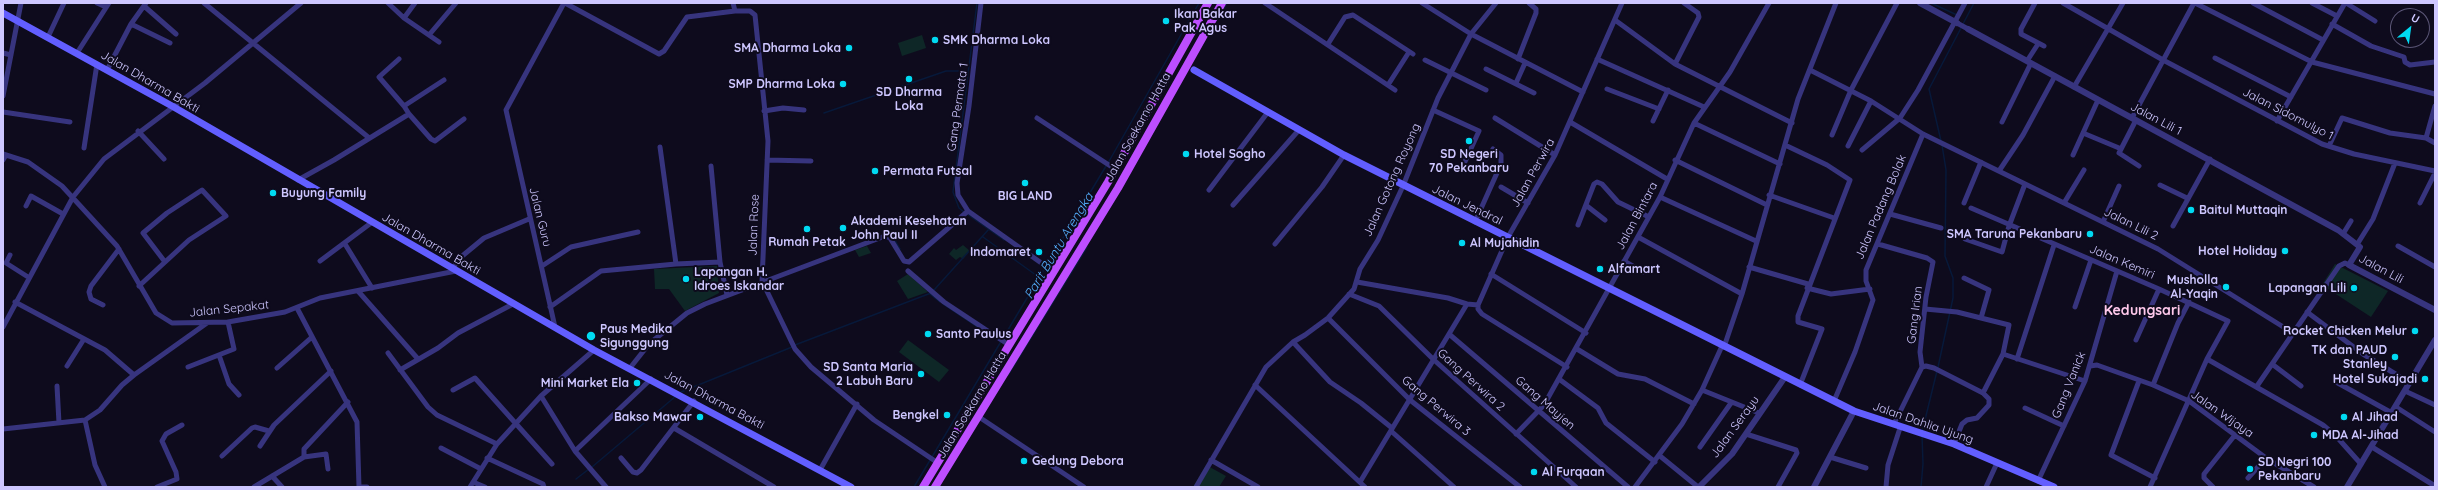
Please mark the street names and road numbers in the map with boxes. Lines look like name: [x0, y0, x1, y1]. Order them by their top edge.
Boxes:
street label: Jalan Dharma Bakti: [98, 48, 202, 116]
street label: Gang Permata 1: [945, 62, 971, 152]
street label: Jalan Soekarno Hatta: [1102, 70, 1174, 184]
street label: Jalan Sidomulyo 1: [2240, 85, 2336, 143]
street label: Jalan Lili 1: [2128, 99, 2184, 139]
street label: Jalan Gotong Royong: [1360, 121, 1424, 239]
street label: Jalan Perwira: [1508, 136, 1558, 210]
street label: Jalan Padang Bolak: [1852, 152, 1910, 262]
street label: Jalan Bintara: [1613, 180, 1661, 252]
street label: Jalan Jendral: [1429, 182, 1505, 228]
street label: Jalan Guru: [526, 186, 554, 248]
street label: Jalan Rose: [746, 194, 762, 256]
street label: Jalan Lili 2: [2102, 205, 2160, 243]
street label: Jalan Dharma Bakti: [379, 210, 483, 278]
street label: Jalan Kemiri: [2087, 242, 2157, 282]
street label: Jalan Lili: [2356, 251, 2406, 287]
street label: Gang Irian: [1904, 285, 1926, 345]
street label: Jalan Sepakat: [188, 298, 270, 320]
street label: Gang Perwira 2: [1434, 346, 1508, 414]
street label: Jalan Soekarno Hatta: [934, 349, 1010, 461]
street label: Gang Vanick: [2049, 350, 2089, 420]
street label: Jalan Dharma Bakti: [661, 368, 767, 432]
street label: Gang Perwira 3: [1399, 373, 1473, 439]
street label: Gang Mayjen: [1512, 373, 1578, 433]
street label: Jalan Wijaya: [2188, 387, 2256, 441]
street label: Jalan Serayu: [1708, 393, 1762, 461]
street label: Jalan Dahlia Ujung: [1871, 399, 1975, 447]

